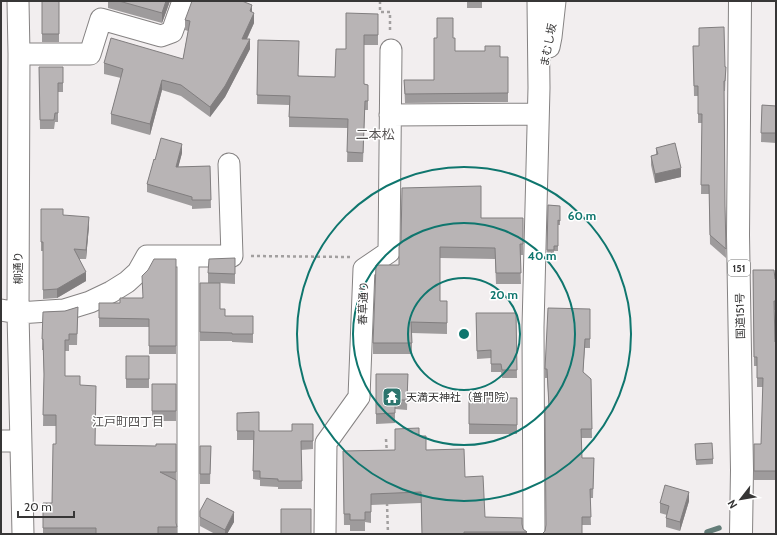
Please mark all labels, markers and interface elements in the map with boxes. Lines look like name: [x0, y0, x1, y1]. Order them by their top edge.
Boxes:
street label: まむし坂: [537, 22, 559, 68]
district label: 二本松: [355, 126, 395, 142]
text: 60 m: [568, 208, 596, 223]
text: 40 m: [527, 248, 557, 263]
street label: 柳通り: [11, 252, 25, 285]
road number: 151: [728, 260, 750, 276]
street label: 春草通り: [355, 281, 371, 325]
text: 20 m: [490, 287, 518, 302]
street label: 国道151号: [733, 293, 747, 339]
centre of rings: [457, 327, 471, 341]
temple icon: 天満天神社（普門院）: [381, 386, 403, 408]
place label: 天満天神社（普門院）: [406, 390, 516, 404]
district label: 江戸町四丁目: [92, 414, 164, 429]
north arrow: [721, 479, 761, 519]
scale bar: [18, 493, 74, 519]
text: N: [724, 497, 740, 511]
text: 20 m: [24, 499, 52, 514]

